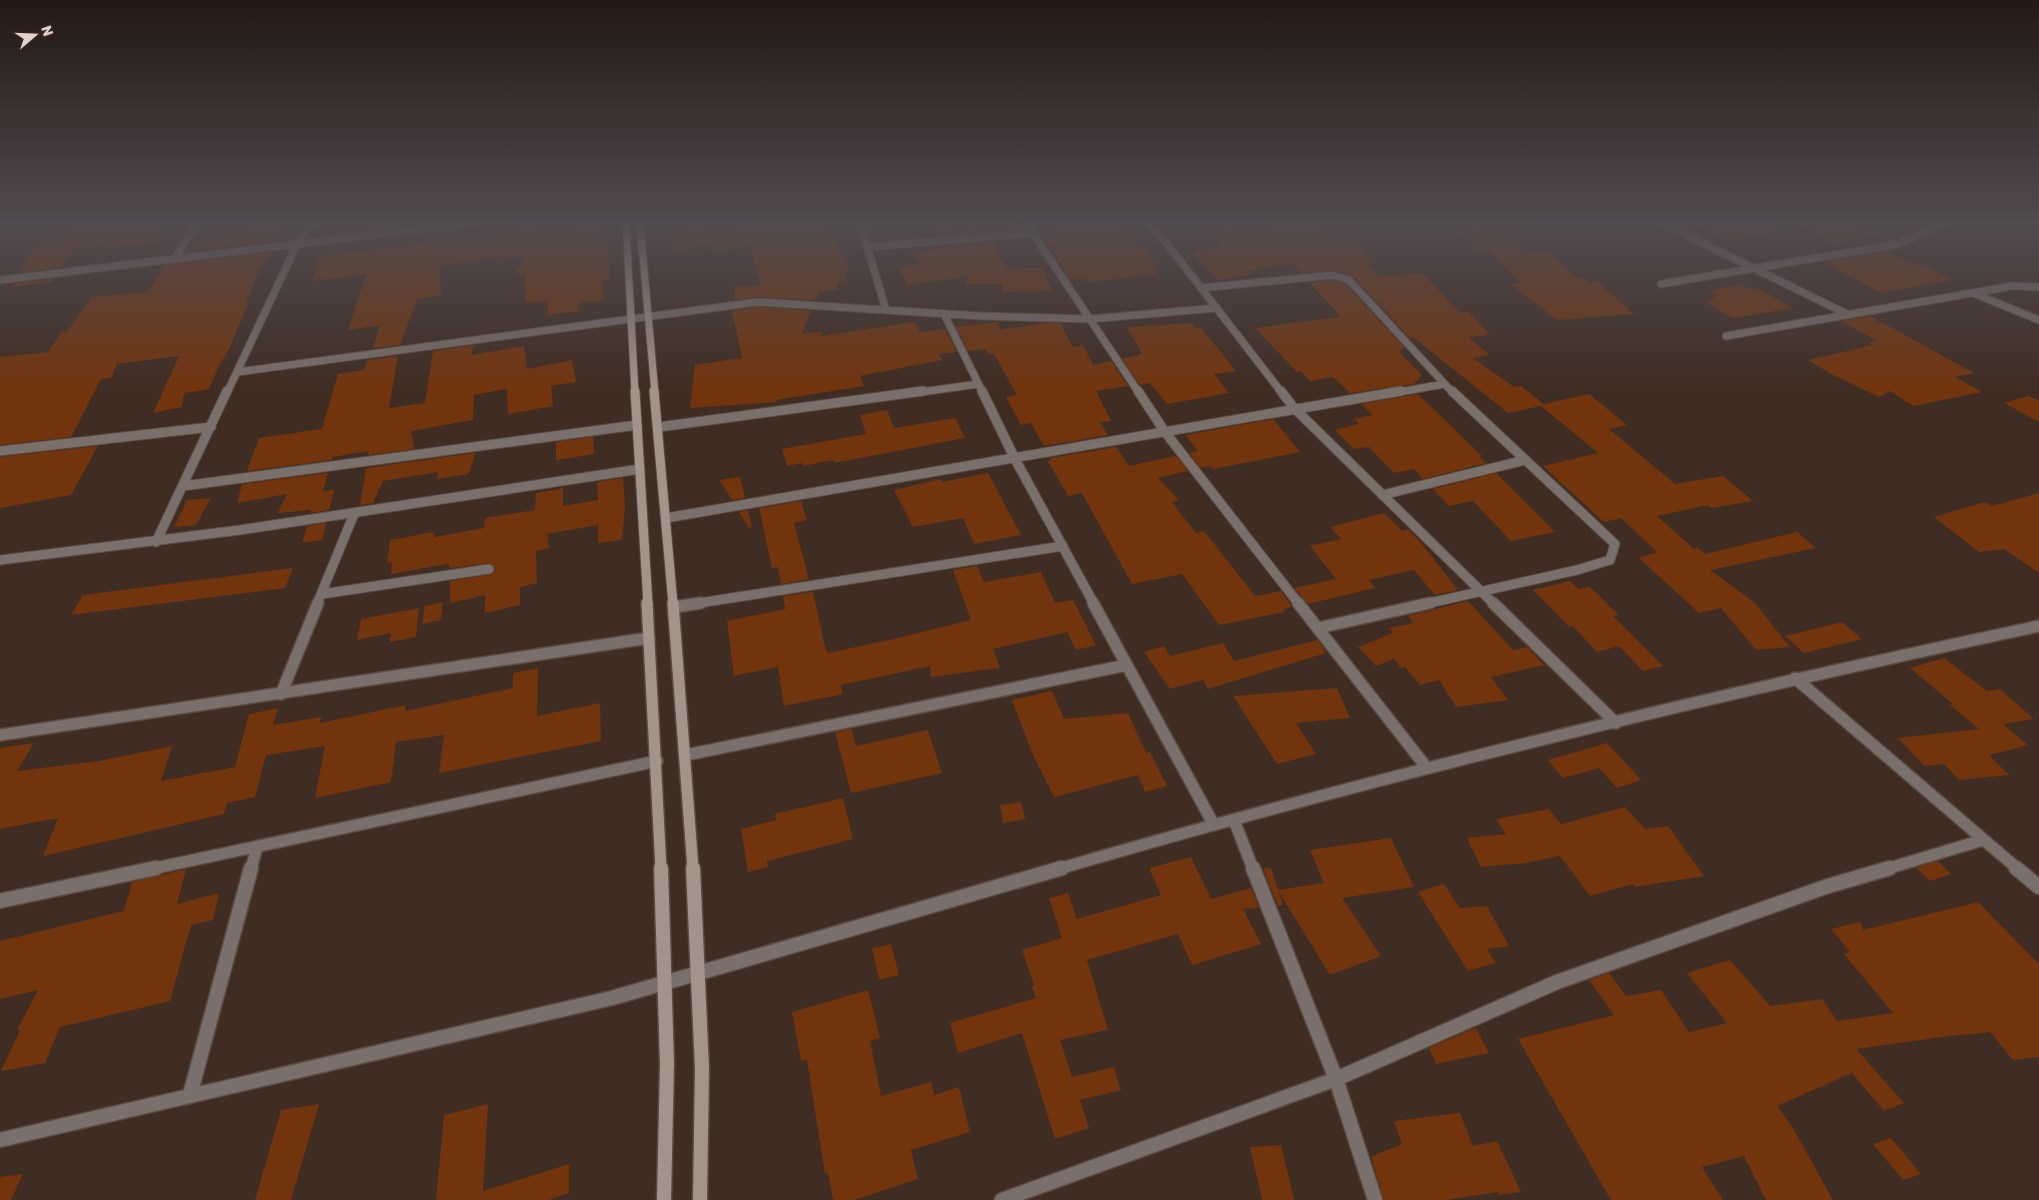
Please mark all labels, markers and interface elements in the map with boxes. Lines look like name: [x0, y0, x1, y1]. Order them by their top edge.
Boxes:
north arrow: [10, 10, 60, 60]
text: N: [37, 23, 56, 38]

